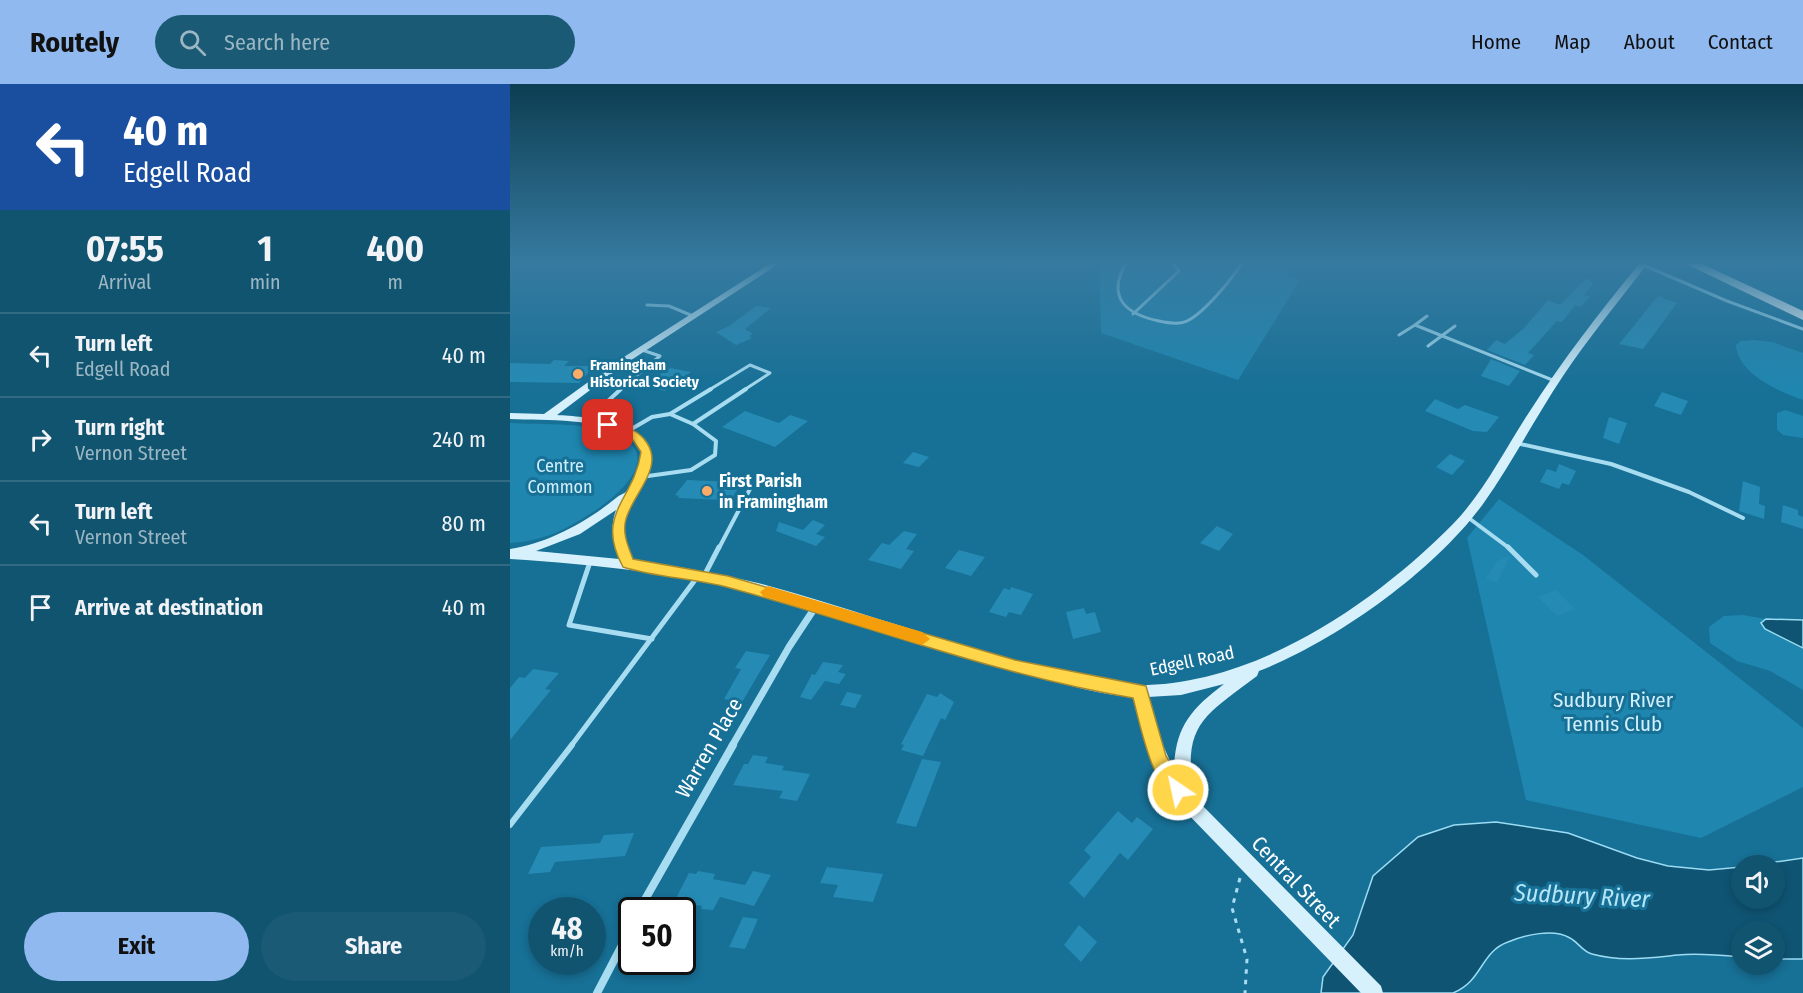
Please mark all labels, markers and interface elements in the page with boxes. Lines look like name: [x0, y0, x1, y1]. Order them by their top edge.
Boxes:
search box: [155, 15, 575, 69]
text: Routely: [30, 26, 119, 59]
icon: search: [176, 26, 209, 59]
text: Search here: [224, 29, 330, 56]
text: Home: [1471, 29, 1521, 55]
text: Map: [1554, 29, 1591, 55]
text: About: [1624, 29, 1675, 55]
text: Contact: [1708, 29, 1773, 55]
text: 40 m: [123, 106, 208, 156]
icon: left: [24, 108, 102, 186]
text: Edgell Road: [123, 157, 252, 189]
text: 07:55: [86, 227, 164, 271]
text: 1: [257, 227, 273, 271]
text: 400: [366, 227, 424, 271]
text: Arrival: [98, 270, 151, 294]
text: min: [250, 270, 281, 294]
text: m: [388, 270, 403, 294]
text: Turn left: [75, 330, 153, 357]
icon: left: [24, 339, 57, 372]
text: 40 m: [442, 342, 486, 369]
place label: Framingham Historical Society: [590, 356, 700, 391]
text: Edgell Road: [75, 357, 170, 381]
marker: Framingham Historical Society: [571, 367, 585, 381]
pin: [582, 399, 633, 450]
icon: arrive: [591, 408, 624, 441]
text: Turn right: [75, 414, 164, 441]
icon: right: [24, 423, 57, 456]
text: 240 m: [433, 426, 486, 453]
text: Vernon Street: [75, 441, 187, 465]
park label: Centre Common: [528, 455, 592, 498]
place label: First Parish in Framingham: [719, 470, 828, 513]
marker: First Parish in Framingham: [700, 484, 714, 498]
text: Turn left: [75, 498, 153, 525]
icon: left: [24, 507, 57, 540]
text: 80 m: [441, 510, 486, 537]
text: Vernon Street: [75, 525, 187, 549]
icon: arrive: [24, 591, 57, 624]
text: Arrive at destination: [75, 594, 263, 621]
text: 40 m: [442, 594, 486, 621]
street label: Edgell Road: [1148, 641, 1236, 681]
park label: Sudbury River Tennis Club: [1553, 687, 1674, 737]
street label: Warren Place: [670, 693, 748, 803]
position arrow: [1146, 758, 1210, 822]
street label: Central Street: [1246, 831, 1346, 933]
map controls: [1731, 855, 1785, 975]
button: sound: [1731, 855, 1785, 909]
water label: Sudbury River: [1512, 878, 1651, 914]
speed limit sign: 50: [618, 897, 696, 975]
text: 48: [551, 911, 583, 947]
button: Exit: [24, 912, 249, 981]
button: Share: [261, 912, 486, 981]
button: layers: [1731, 921, 1785, 975]
text: km/h: [550, 942, 584, 960]

